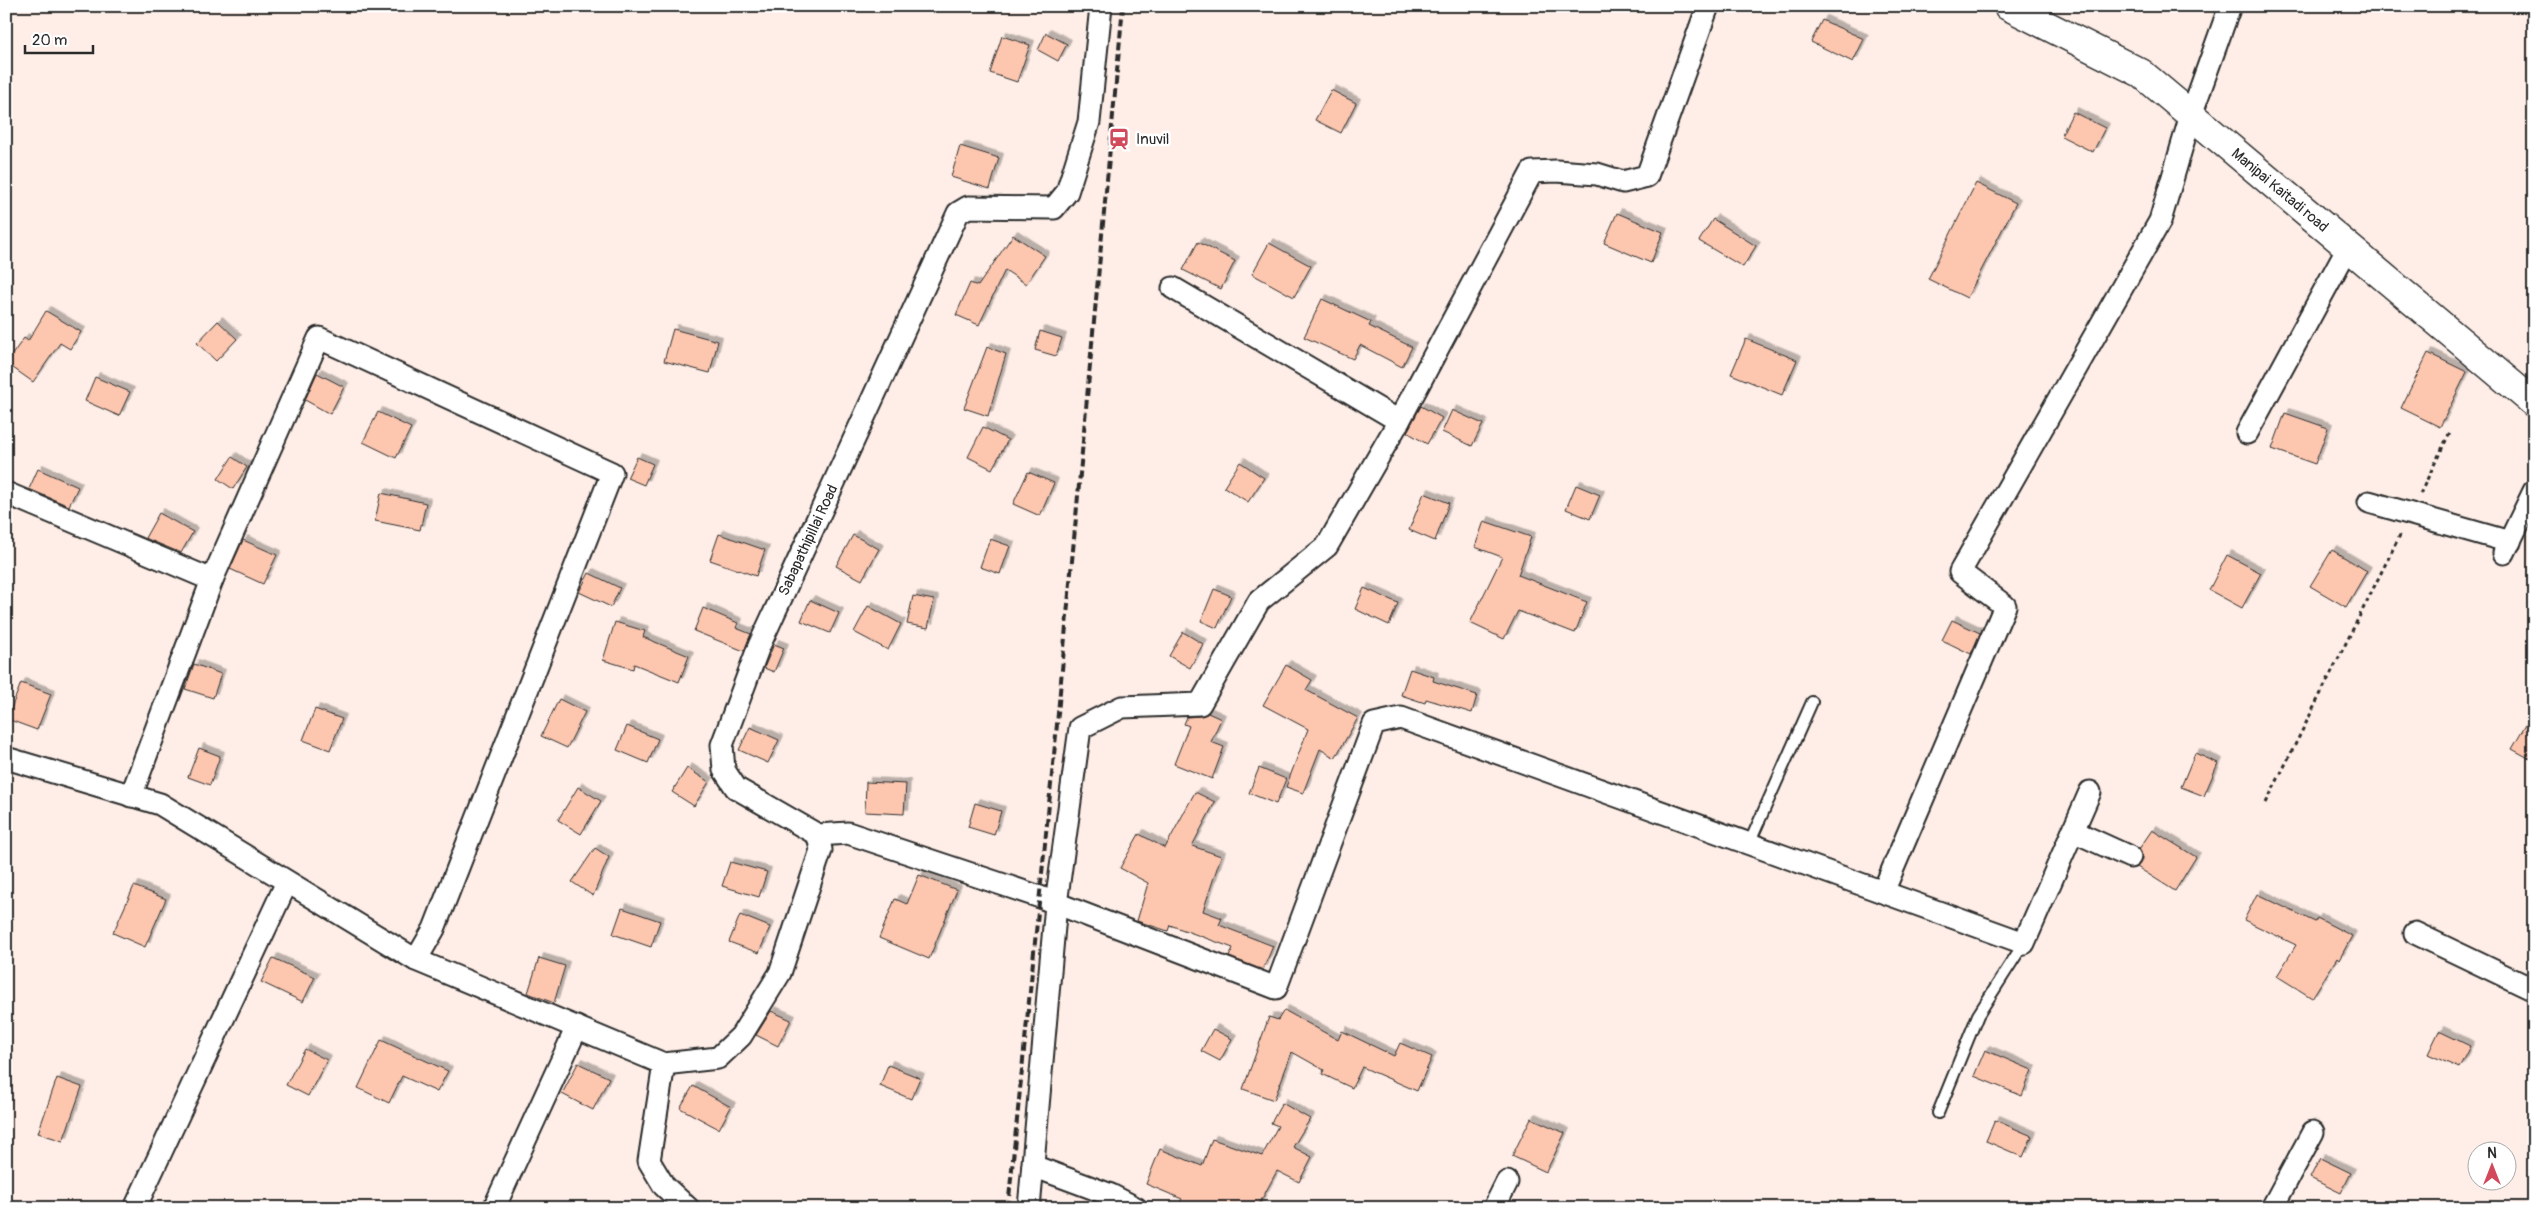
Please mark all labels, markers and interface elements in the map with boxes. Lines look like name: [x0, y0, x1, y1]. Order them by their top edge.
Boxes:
scale bar: [25, 22, 92, 54]
text: 20 m: [32, 31, 67, 50]
station icon: Inuvil: [1106, 126, 1132, 152]
place label: Inuvil: [1136, 130, 1169, 149]
street label: Manipai Kaitadi road: [2227, 144, 2332, 237]
street label: Sabapathipillai Road: [774, 482, 843, 599]
north arrow: [2468, 1142, 2518, 1192]
text: N: [2487, 1145, 2497, 1162]

